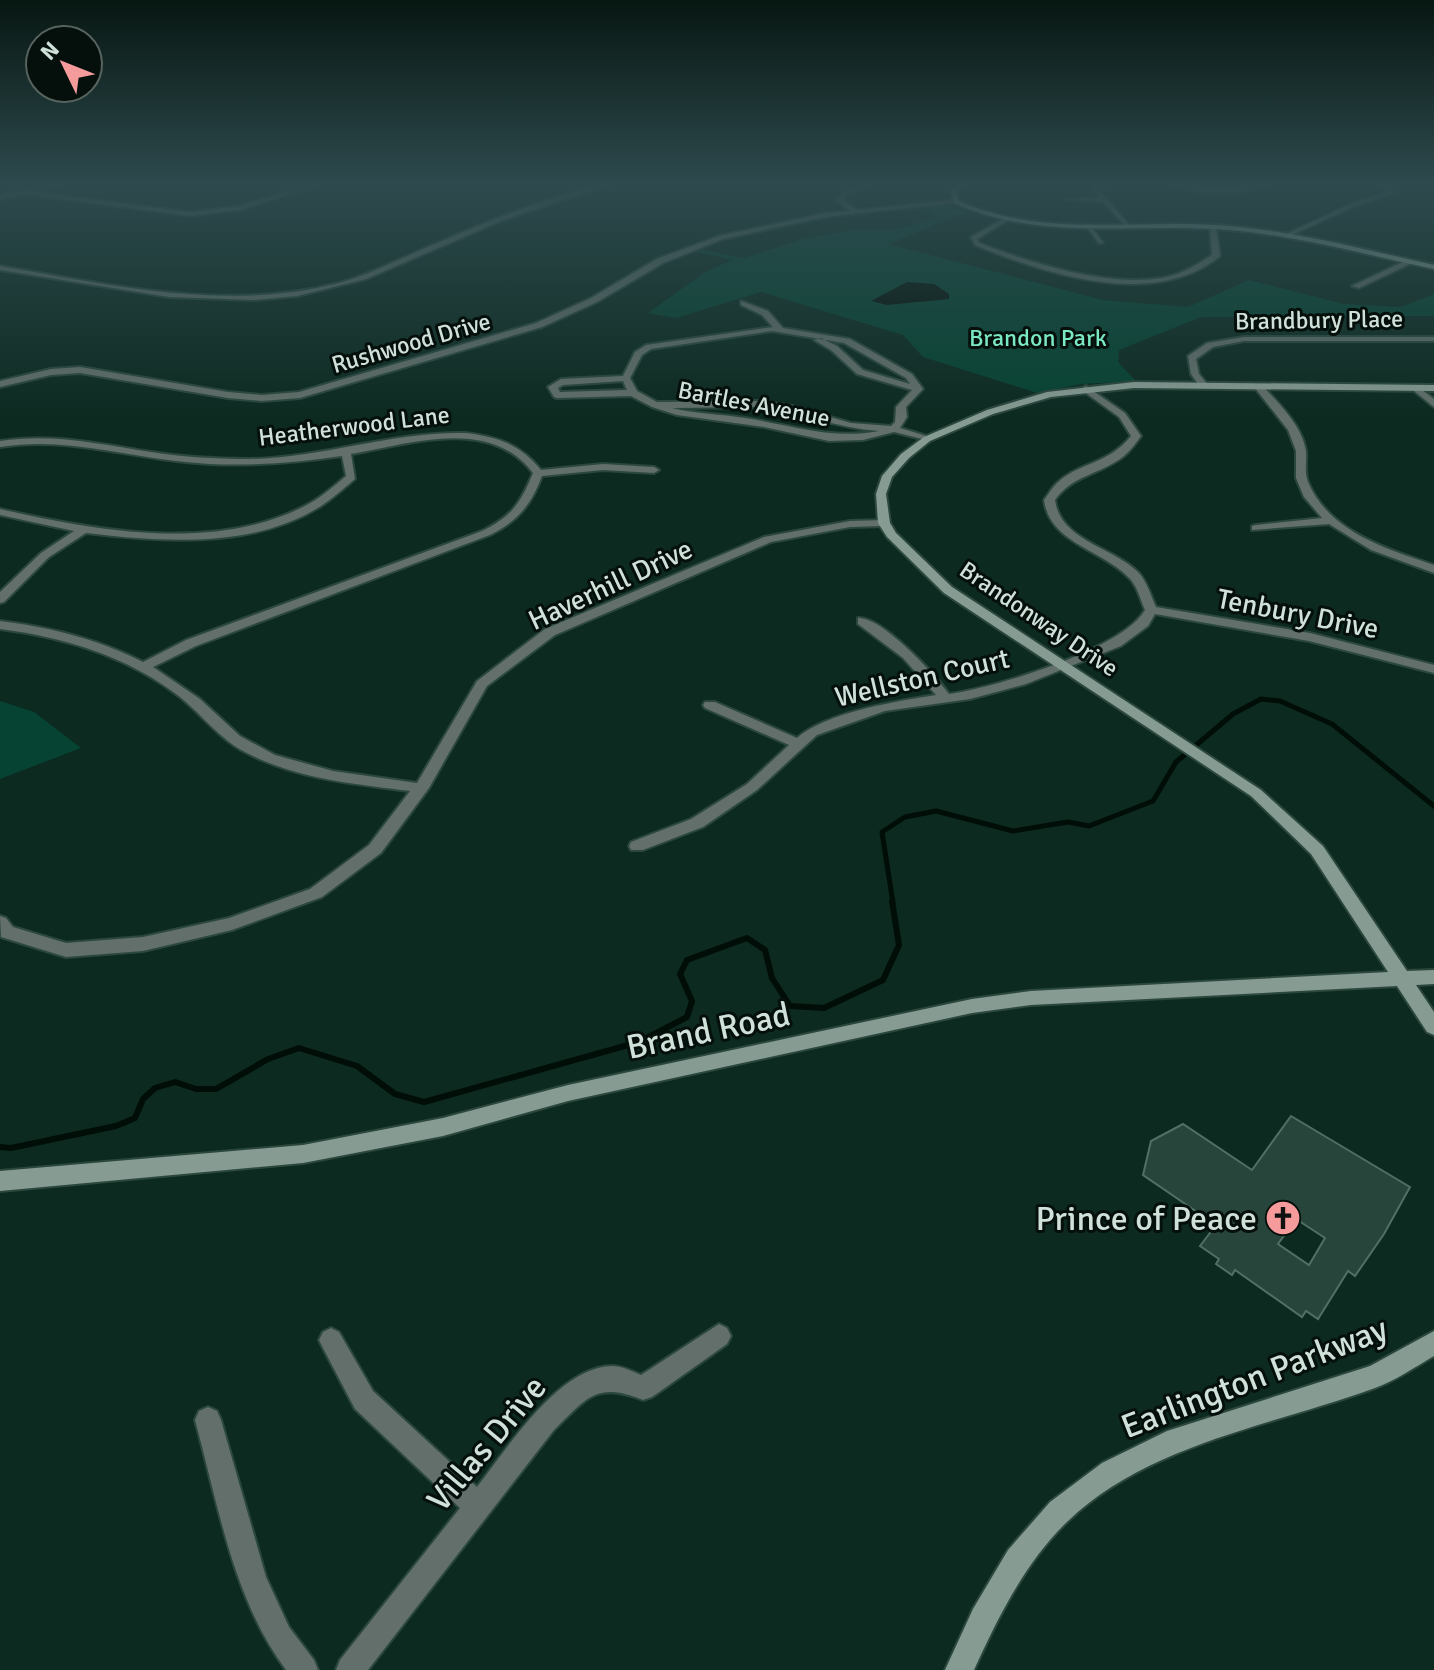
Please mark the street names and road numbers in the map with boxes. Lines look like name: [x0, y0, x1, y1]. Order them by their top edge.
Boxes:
street label: Brandbury Place: [1234, 304, 1404, 336]
street label: Rushwood Drive: [328, 306, 494, 380]
street label: Bartles Avenue: [676, 375, 832, 433]
street label: Heatherwood Lane: [257, 399, 451, 453]
street label: Haverhill Drive: [523, 532, 698, 638]
street label: Brandonway Drive: [954, 555, 1124, 683]
street label: Tenbury Drive: [1214, 582, 1381, 646]
street label: Wellston Court: [832, 641, 1013, 715]
street label: Brand Road: [622, 993, 794, 1069]
street label: Earlington Parkway: [1115, 1308, 1394, 1448]
street label: Villas Drive: [418, 1367, 556, 1520]

